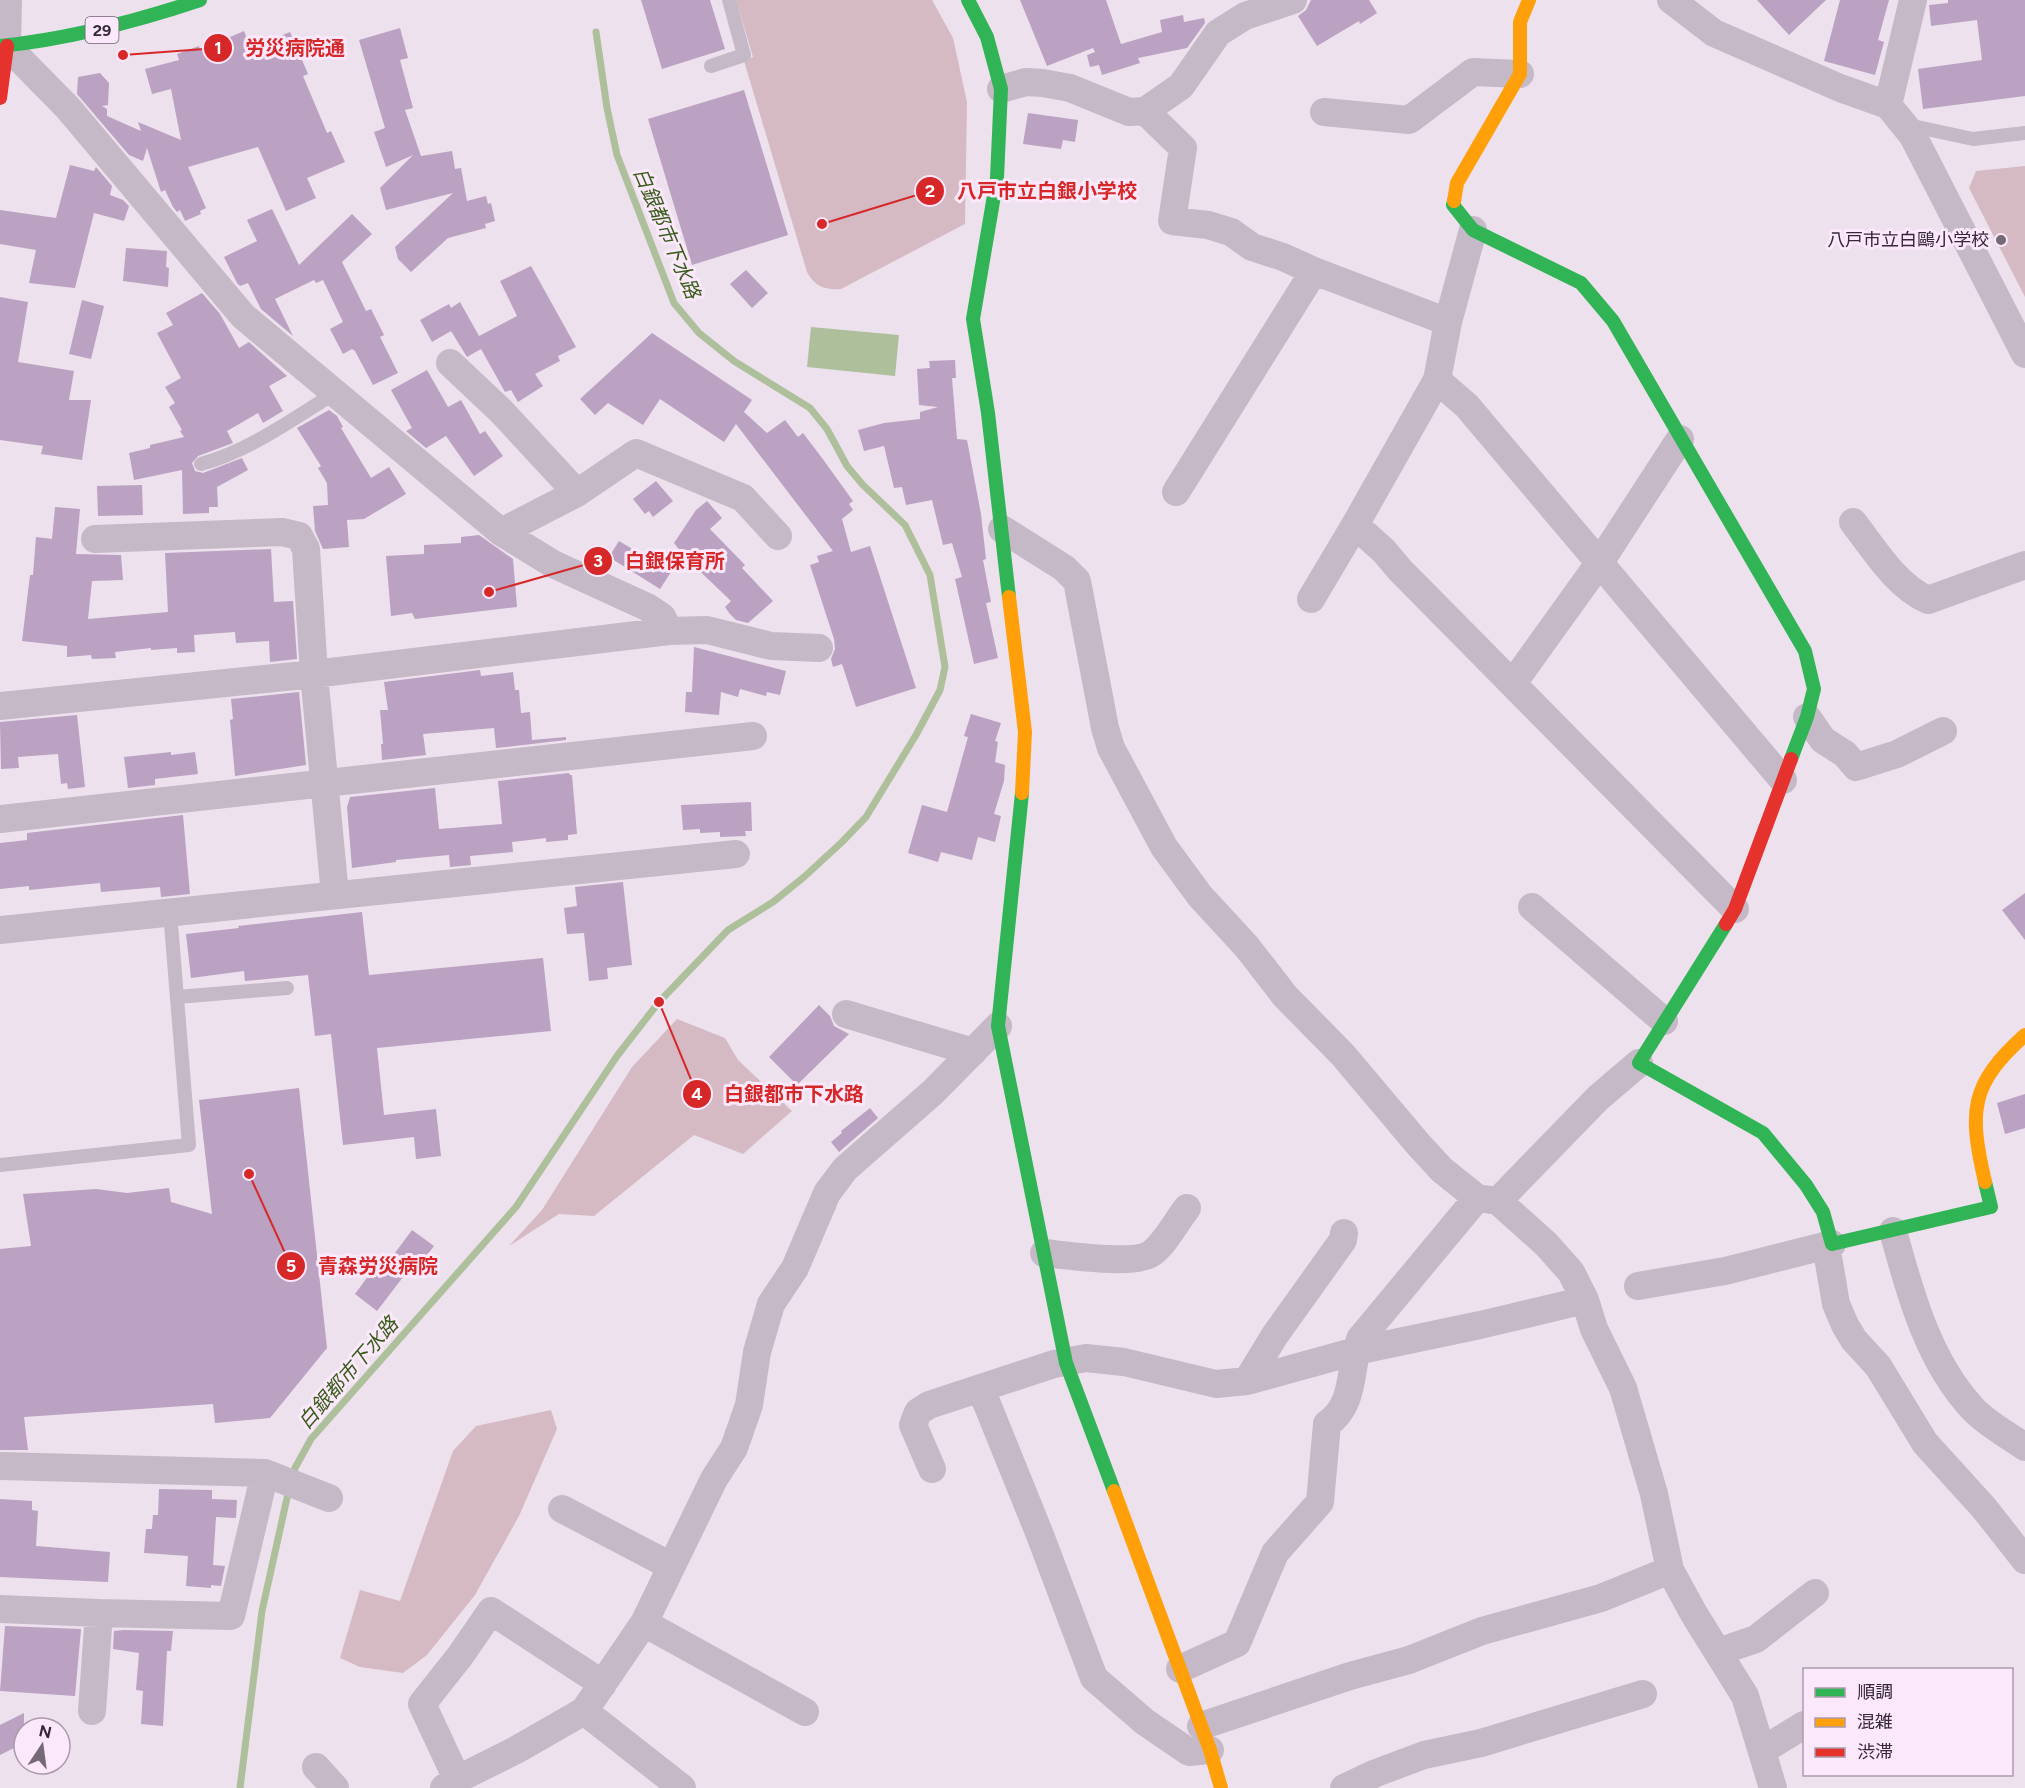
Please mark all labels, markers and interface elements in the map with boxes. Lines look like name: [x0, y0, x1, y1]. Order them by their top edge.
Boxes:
road number: 29: [86, 17, 118, 43]
callout: 労災病院通: [203, 29, 357, 67]
text: 労災病院通: [245, 36, 345, 60]
text: 1: [214, 37, 222, 59]
water label: 白銀都市下水路: [629, 164, 706, 304]
callout: 八戸市立白銀小学校: [915, 172, 1149, 210]
text: 八戸市立白銀小学校: [957, 179, 1137, 203]
text: 2: [925, 180, 935, 202]
place label: 八戸市立白鷗小学校: [1827, 229, 1989, 251]
marker: 八戸市立白鷗小学校: [1994, 233, 2008, 247]
callout: 白銀保育所: [583, 542, 737, 580]
text: 白銀保育所: [625, 549, 725, 573]
text: 3: [593, 550, 603, 572]
callout: 白銀都市下水路: [682, 1075, 876, 1113]
text: 白銀都市下水路: [724, 1082, 864, 1106]
text: 4: [691, 1083, 703, 1105]
callout: 青森労災病院: [276, 1247, 450, 1285]
text: 青森労災病院: [318, 1254, 438, 1278]
text: 5: [286, 1255, 296, 1277]
water label: 白銀都市下水路: [293, 1311, 404, 1434]
legend: [1803, 1668, 2013, 1776]
text: 順調: [1857, 1681, 1893, 1703]
text: 混雑: [1857, 1711, 1893, 1733]
north arrow: [12, 1716, 72, 1776]
text: N: [37, 1721, 53, 1743]
text: 渋滞: [1857, 1741, 1893, 1763]

